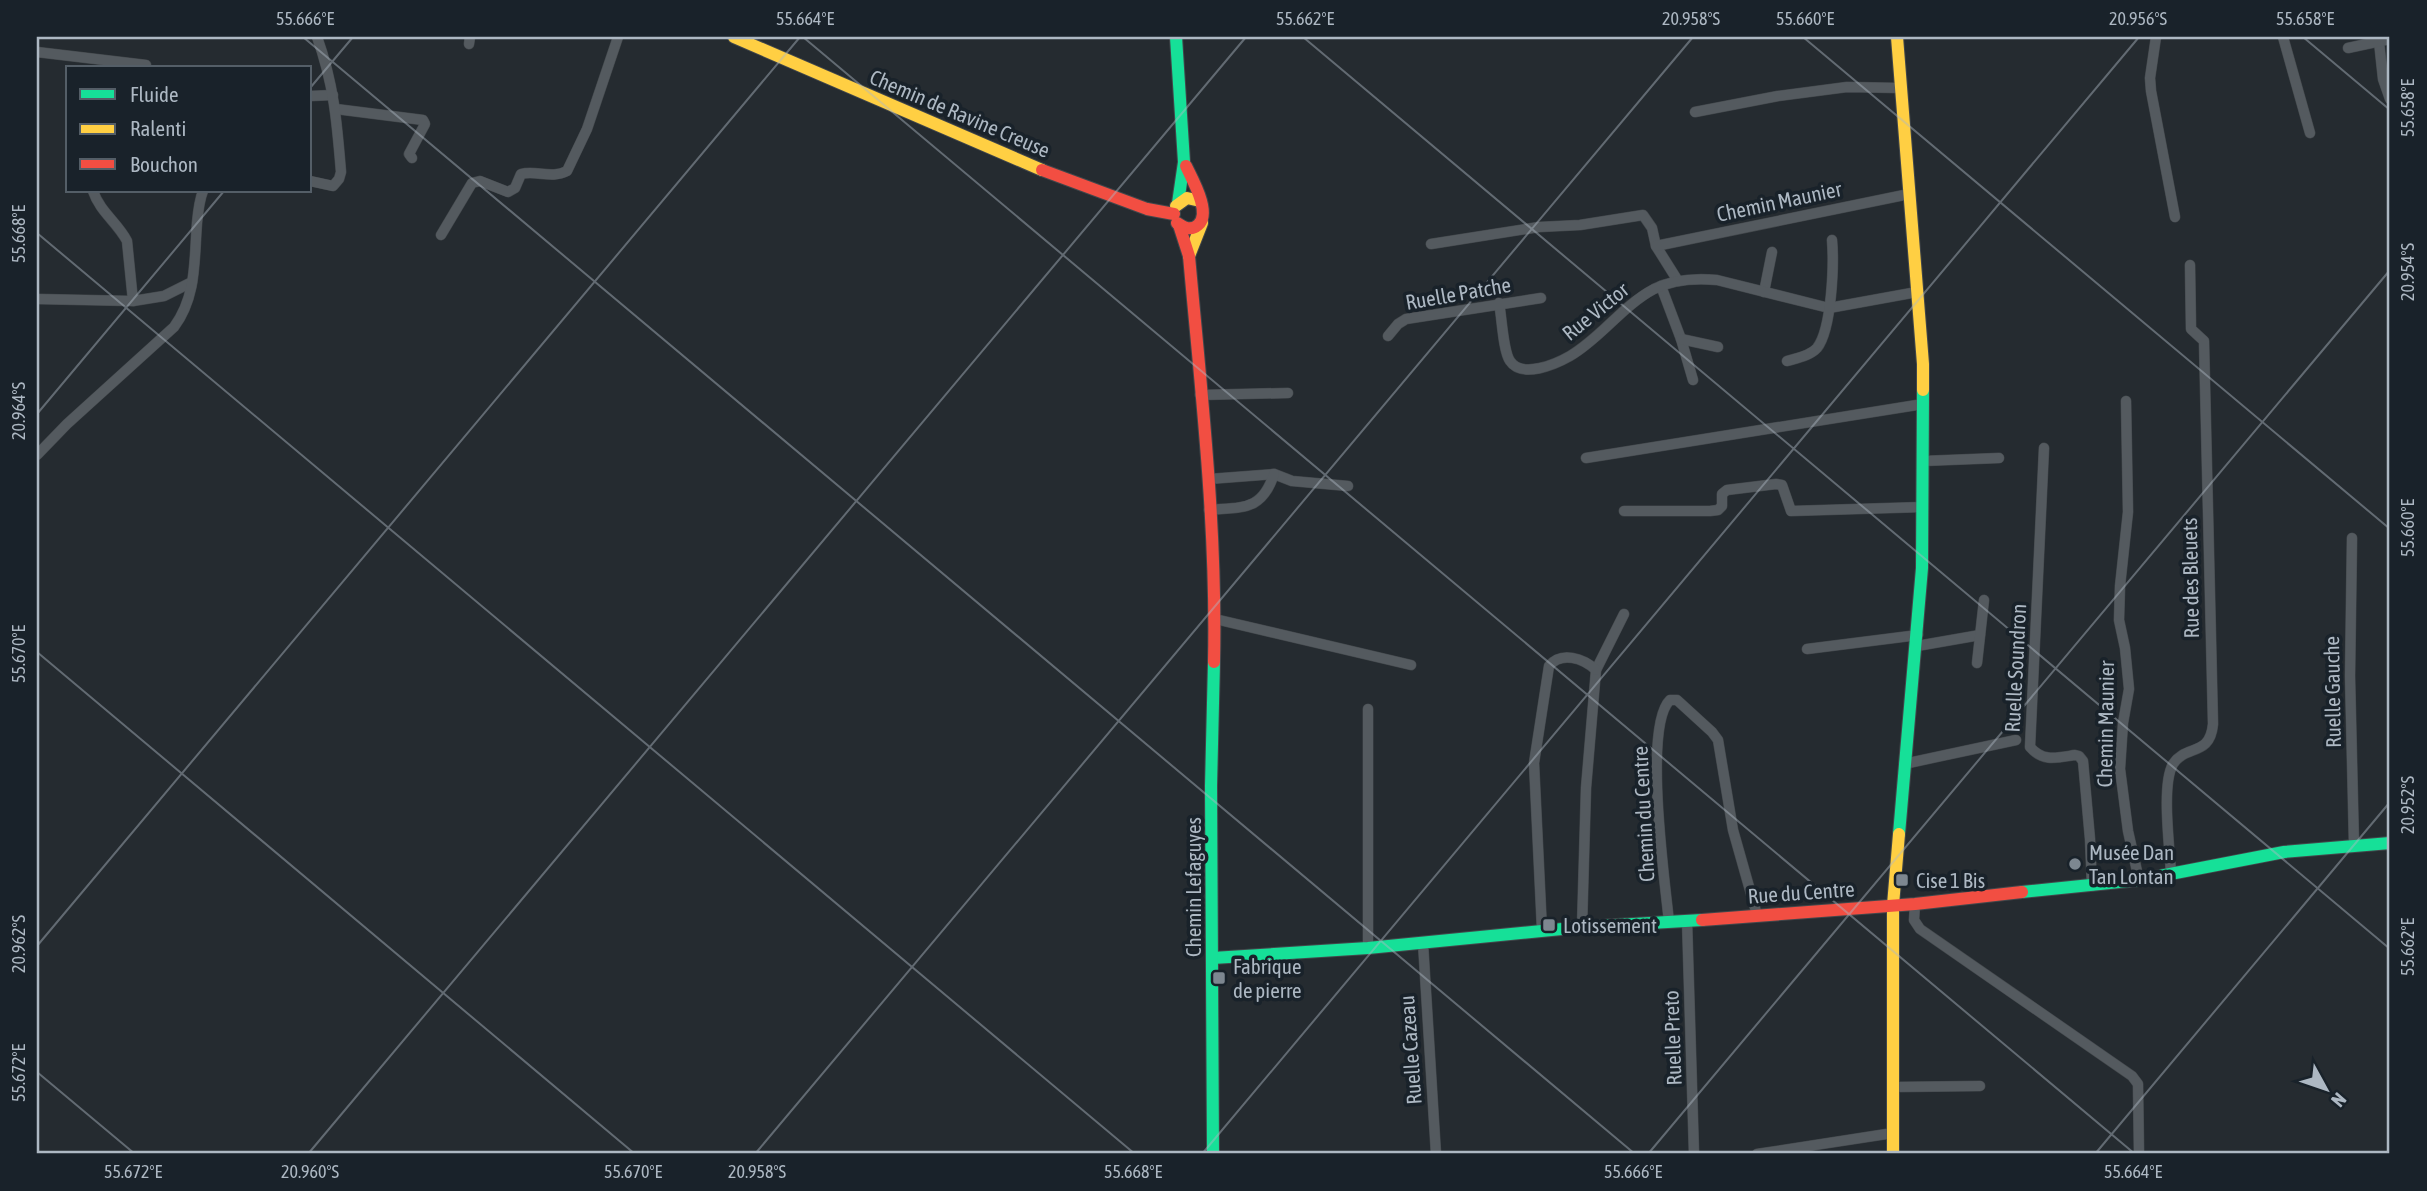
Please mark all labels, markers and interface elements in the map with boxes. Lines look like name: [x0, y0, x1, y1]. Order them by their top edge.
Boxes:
text: 55.666°E: [276, 8, 334, 29]
text: 55.664°E: [776, 8, 834, 29]
text: 55.662°E: [1276, 8, 1334, 29]
text: 20.958°S: [1662, 8, 1720, 29]
text: 55.660°E: [1776, 8, 1834, 29]
text: 20.956°S: [2109, 8, 2167, 29]
text: 55.658°E: [2276, 8, 2334, 29]
street label: Chemin de Ravine Creuse: [866, 64, 1054, 162]
legend: [66, 66, 312, 192]
text: 55.658°E: [2397, 79, 2418, 137]
text: Fluide: [130, 82, 179, 106]
text: Ralenti: [130, 116, 186, 140]
text: Bouchon: [130, 152, 198, 176]
street label: Chemin Maunier: [1714, 176, 1844, 226]
text: 55.668°E: [8, 205, 29, 263]
text: 20.954°S: [2397, 243, 2418, 301]
street label: Ruelle Patche: [1403, 272, 1513, 314]
street label: Rue Victor: [1557, 277, 1633, 345]
text: 20.964°S: [8, 382, 29, 440]
text: 55.660°E: [2397, 499, 2418, 557]
street label: Rue des Bleuets: [2177, 517, 2203, 639]
street label: Ruelle Soundron: [2000, 603, 2030, 733]
text: 55.670°E: [8, 625, 29, 683]
street label: Ruelle Gauche: [2319, 636, 2345, 748]
street label: Chemin Maunier: [2092, 660, 2118, 788]
street label: Chemin du Centre: [1627, 745, 1659, 883]
text: 20.952°S: [2397, 776, 2418, 834]
street label: Chemin Lefaguyes: [1181, 817, 1205, 957]
place label: Musée Dan Tan Lontan: [2089, 840, 2174, 888]
marker: Musée Dan Tan Lontan: [2067, 856, 2083, 872]
place label: Cise 1 Bis: [1916, 868, 1985, 892]
marker: Cise 1 Bis: [1894, 872, 1910, 888]
street label: Rue du Centre: [1747, 876, 1855, 908]
place label: Lotissement: [1563, 913, 1657, 937]
text: 20.962°S: [8, 915, 29, 973]
marker: Lotissement: [1541, 917, 1557, 933]
text: 55.662°E: [2397, 918, 2418, 976]
place label: Fabrique de pierre: [1233, 954, 1302, 1002]
marker: Fabrique de pierre: [1211, 970, 1227, 986]
street label: Ruelle Preto: [1658, 990, 1686, 1086]
street label: Ruelle Cazeau: [1394, 995, 1426, 1105]
text: 55.672°E: [8, 1044, 29, 1102]
north arrow: [2290, 1054, 2360, 1124]
text: N: [2327, 1089, 2351, 1111]
text: 55.672°E: [104, 1161, 162, 1182]
text: 20.960°S: [281, 1161, 339, 1182]
text: 55.670°E: [604, 1161, 662, 1182]
text: 20.958°S: [728, 1161, 786, 1182]
text: 55.668°E: [1104, 1161, 1162, 1182]
text: 55.666°E: [1604, 1161, 1662, 1182]
text: 55.664°E: [2104, 1161, 2162, 1182]

